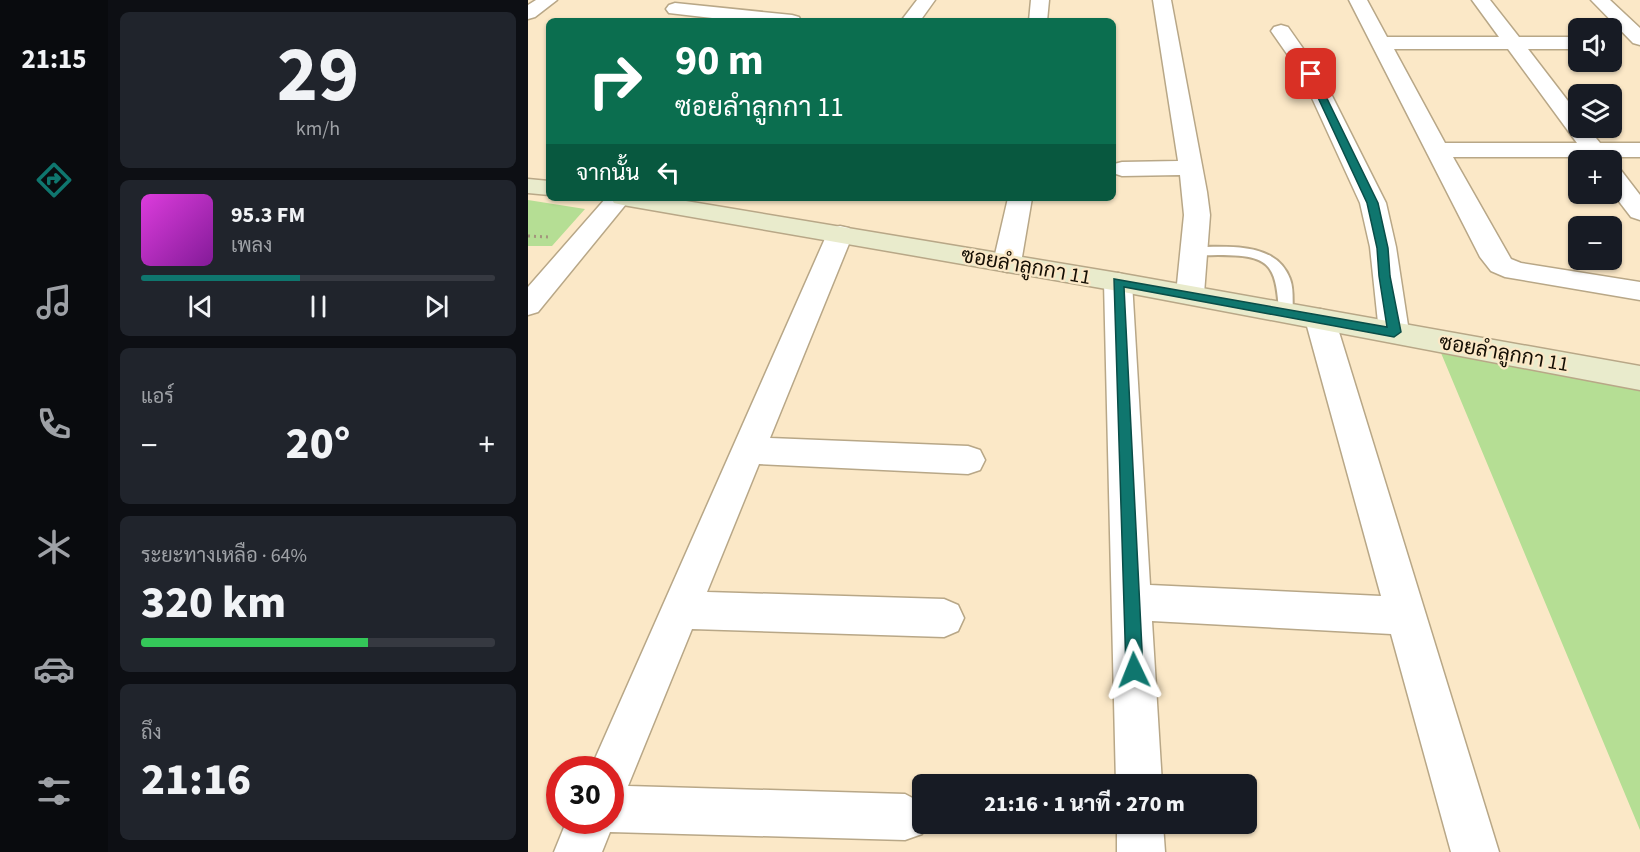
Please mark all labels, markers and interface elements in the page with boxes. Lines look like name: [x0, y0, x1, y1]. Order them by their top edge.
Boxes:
map controls: [1568, 18, 1622, 270]
button: sound: [1568, 18, 1622, 72]
text: 29: [277, 20, 359, 131]
text: 90 m: [675, 31, 764, 91]
text: 21:15: [21, 40, 87, 79]
icon: right: [576, 42, 654, 120]
pin: [1285, 48, 1336, 99]
icon: arrive: [1294, 57, 1327, 90]
button: layers: [1568, 84, 1622, 138]
text: ซอยลำลูกกา 11: [675, 88, 844, 127]
text: km/h: [296, 115, 340, 143]
button: +: [1568, 150, 1622, 204]
icon: left: [652, 156, 685, 189]
text: จากนั้น: [576, 157, 640, 189]
icon: directions: [33, 159, 75, 201]
text: 95.3 FM: [231, 199, 305, 231]
button: −: [1568, 216, 1622, 270]
text: เพลง: [231, 232, 272, 260]
street label: ซอยลำลูกกา 11: [959, 240, 1093, 292]
icon: music: [33, 281, 75, 323]
icon: previous: [184, 290, 217, 323]
icon: pause: [302, 290, 335, 323]
icon: next: [420, 290, 453, 323]
street label: ซอยลำลูกกา 11: [1437, 327, 1571, 379]
text: แอร์: [141, 383, 174, 411]
icon: phone: [33, 403, 75, 445]
text: 20°: [286, 412, 350, 476]
text: −: [141, 422, 157, 469]
text: +: [479, 422, 495, 469]
icon: climate: [33, 526, 75, 568]
text: ระยะทางเหลือ · 64%: [141, 542, 307, 570]
text: 320 km: [141, 571, 286, 635]
position arrow: [1102, 638, 1166, 702]
icon: car: [33, 648, 75, 690]
text: ถึง: [141, 719, 162, 747]
text: 21:16: [141, 748, 251, 812]
speed limit sign: 30: [546, 756, 624, 834]
icon: filters: [33, 770, 75, 812]
text: 21:16 · 1 นาที · 270 m: [984, 788, 1185, 820]

